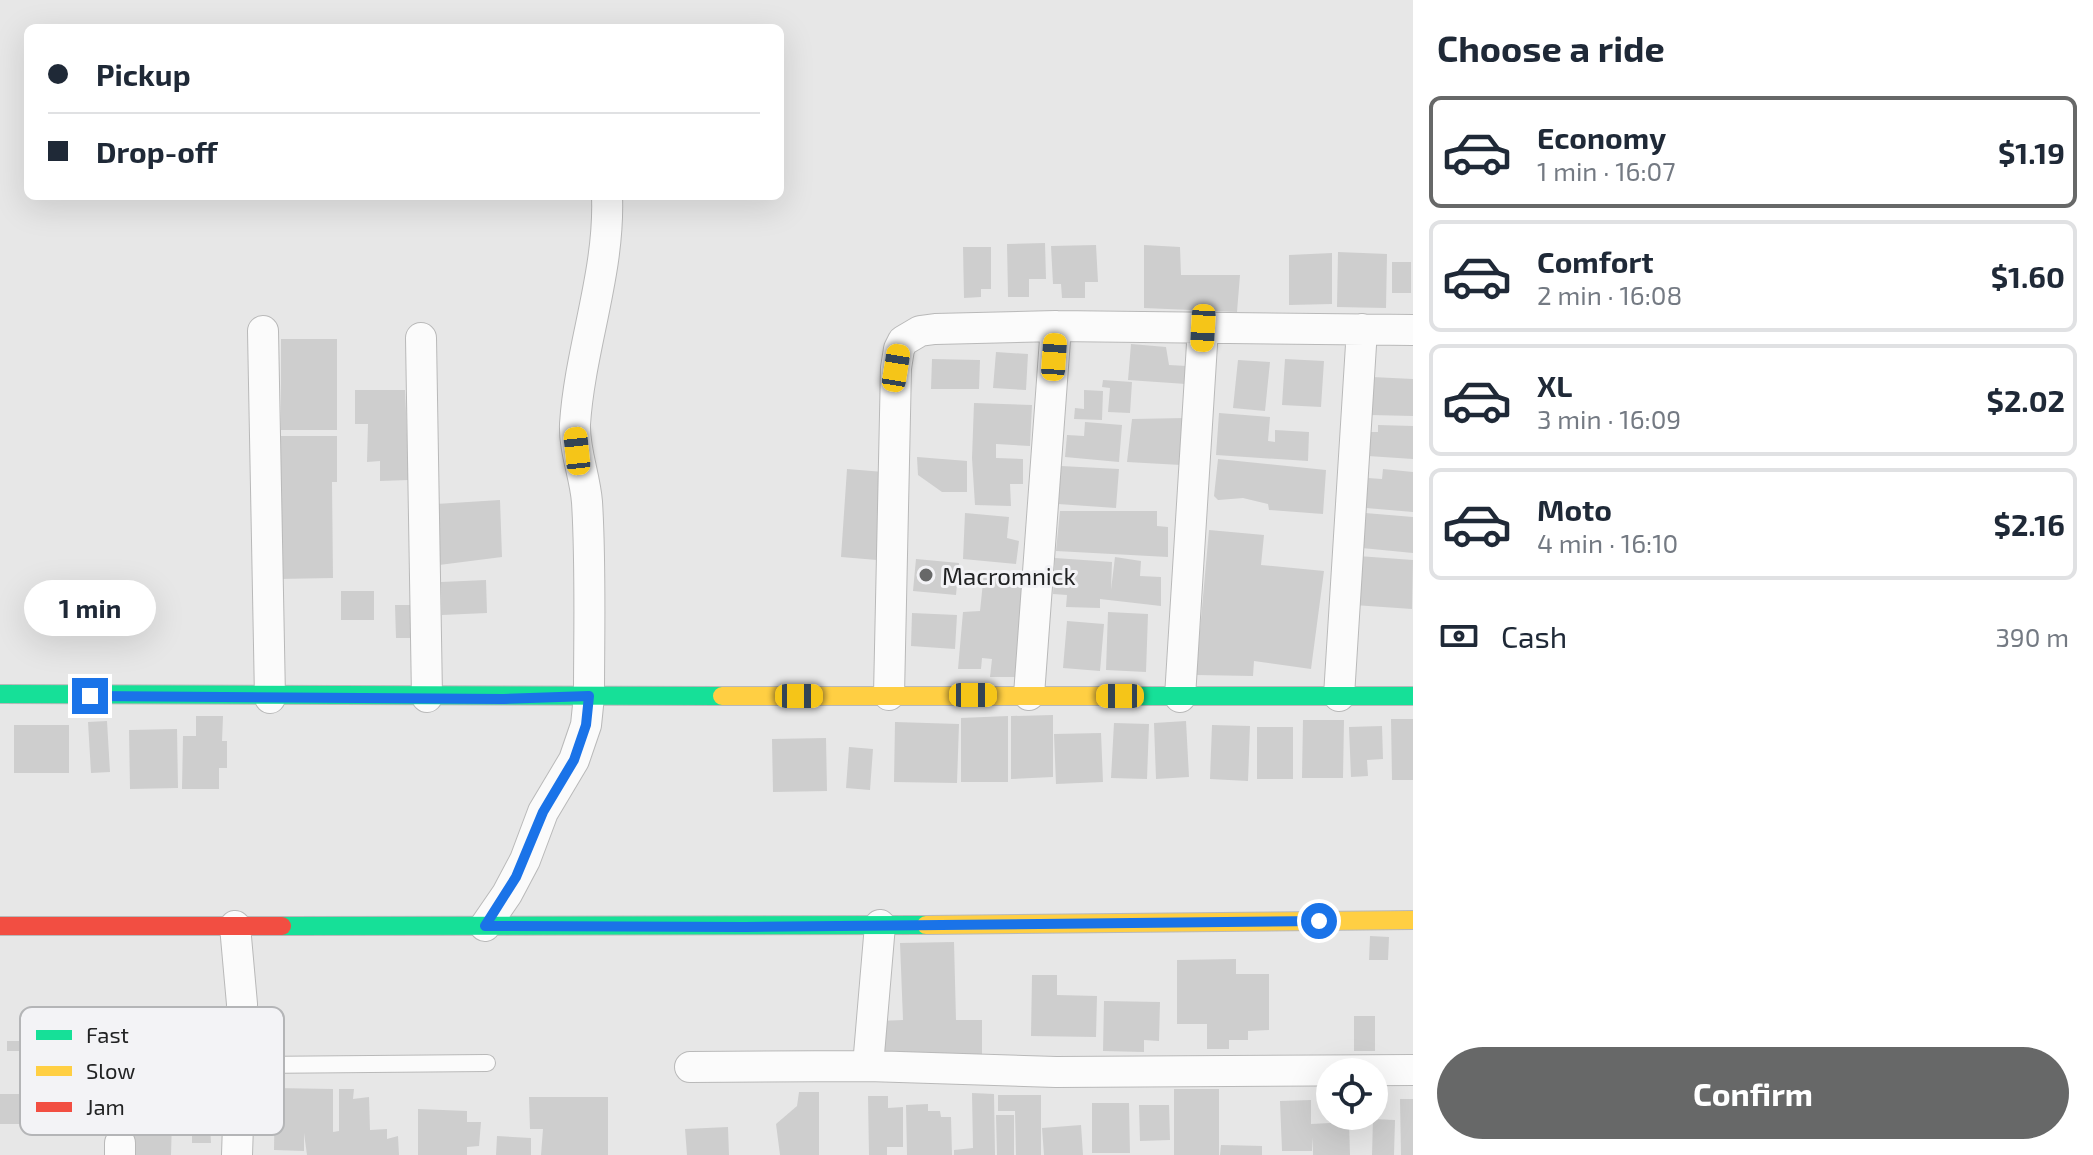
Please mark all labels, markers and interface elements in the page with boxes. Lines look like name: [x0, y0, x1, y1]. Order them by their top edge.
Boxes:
text: Choose a ride: [1437, 26, 1665, 69]
text: Pickup: [96, 56, 191, 92]
icon: car: [1441, 116, 1513, 188]
text: Economy: [1537, 119, 1666, 155]
text: Drop-off: [96, 133, 218, 169]
text: $1.19: [1998, 134, 2065, 170]
text: 1 min · 16:07: [1537, 155, 1676, 186]
icon: car: [1441, 240, 1513, 312]
text: Comfort: [1537, 243, 1654, 279]
text: $1.60: [1991, 258, 2065, 294]
text: 2 min · 16:08: [1537, 279, 1682, 310]
car: [1190, 303, 1216, 353]
car: [1040, 332, 1068, 382]
car: [880, 342, 912, 394]
icon: car: [1441, 364, 1513, 436]
text: XL: [1537, 367, 1572, 403]
text: $2.02: [1986, 382, 2065, 418]
text: 3 min · 16:09: [1537, 403, 1681, 434]
car: [563, 426, 591, 476]
icon: car: [1441, 488, 1513, 560]
text: Moto: [1537, 491, 1612, 527]
text: $2.16: [1993, 506, 2065, 542]
text: 4 min · 16:10: [1537, 527, 1678, 558]
place label: Macromnick: [942, 561, 1076, 590]
marker: Macromnick: [917, 566, 935, 584]
callout: 1 min: [24, 580, 156, 636]
text: 1 min: [59, 592, 121, 623]
icon: cash: [1437, 614, 1481, 658]
text: Cash: [1501, 618, 1567, 654]
text: 390 m: [1995, 621, 2069, 652]
route end: [72, 678, 108, 714]
car: [949, 683, 997, 707]
car: [775, 684, 823, 708]
car: [1096, 684, 1144, 708]
route start: [1301, 903, 1337, 939]
legend: [20, 1007, 284, 1135]
text: Fast: [86, 1021, 129, 1047]
button: Confirm: [1437, 1047, 2069, 1139]
text: Slow: [86, 1057, 135, 1083]
map controls: [1316, 1058, 1388, 1130]
button: locate: [1316, 1058, 1388, 1130]
text: Jam: [86, 1093, 125, 1119]

